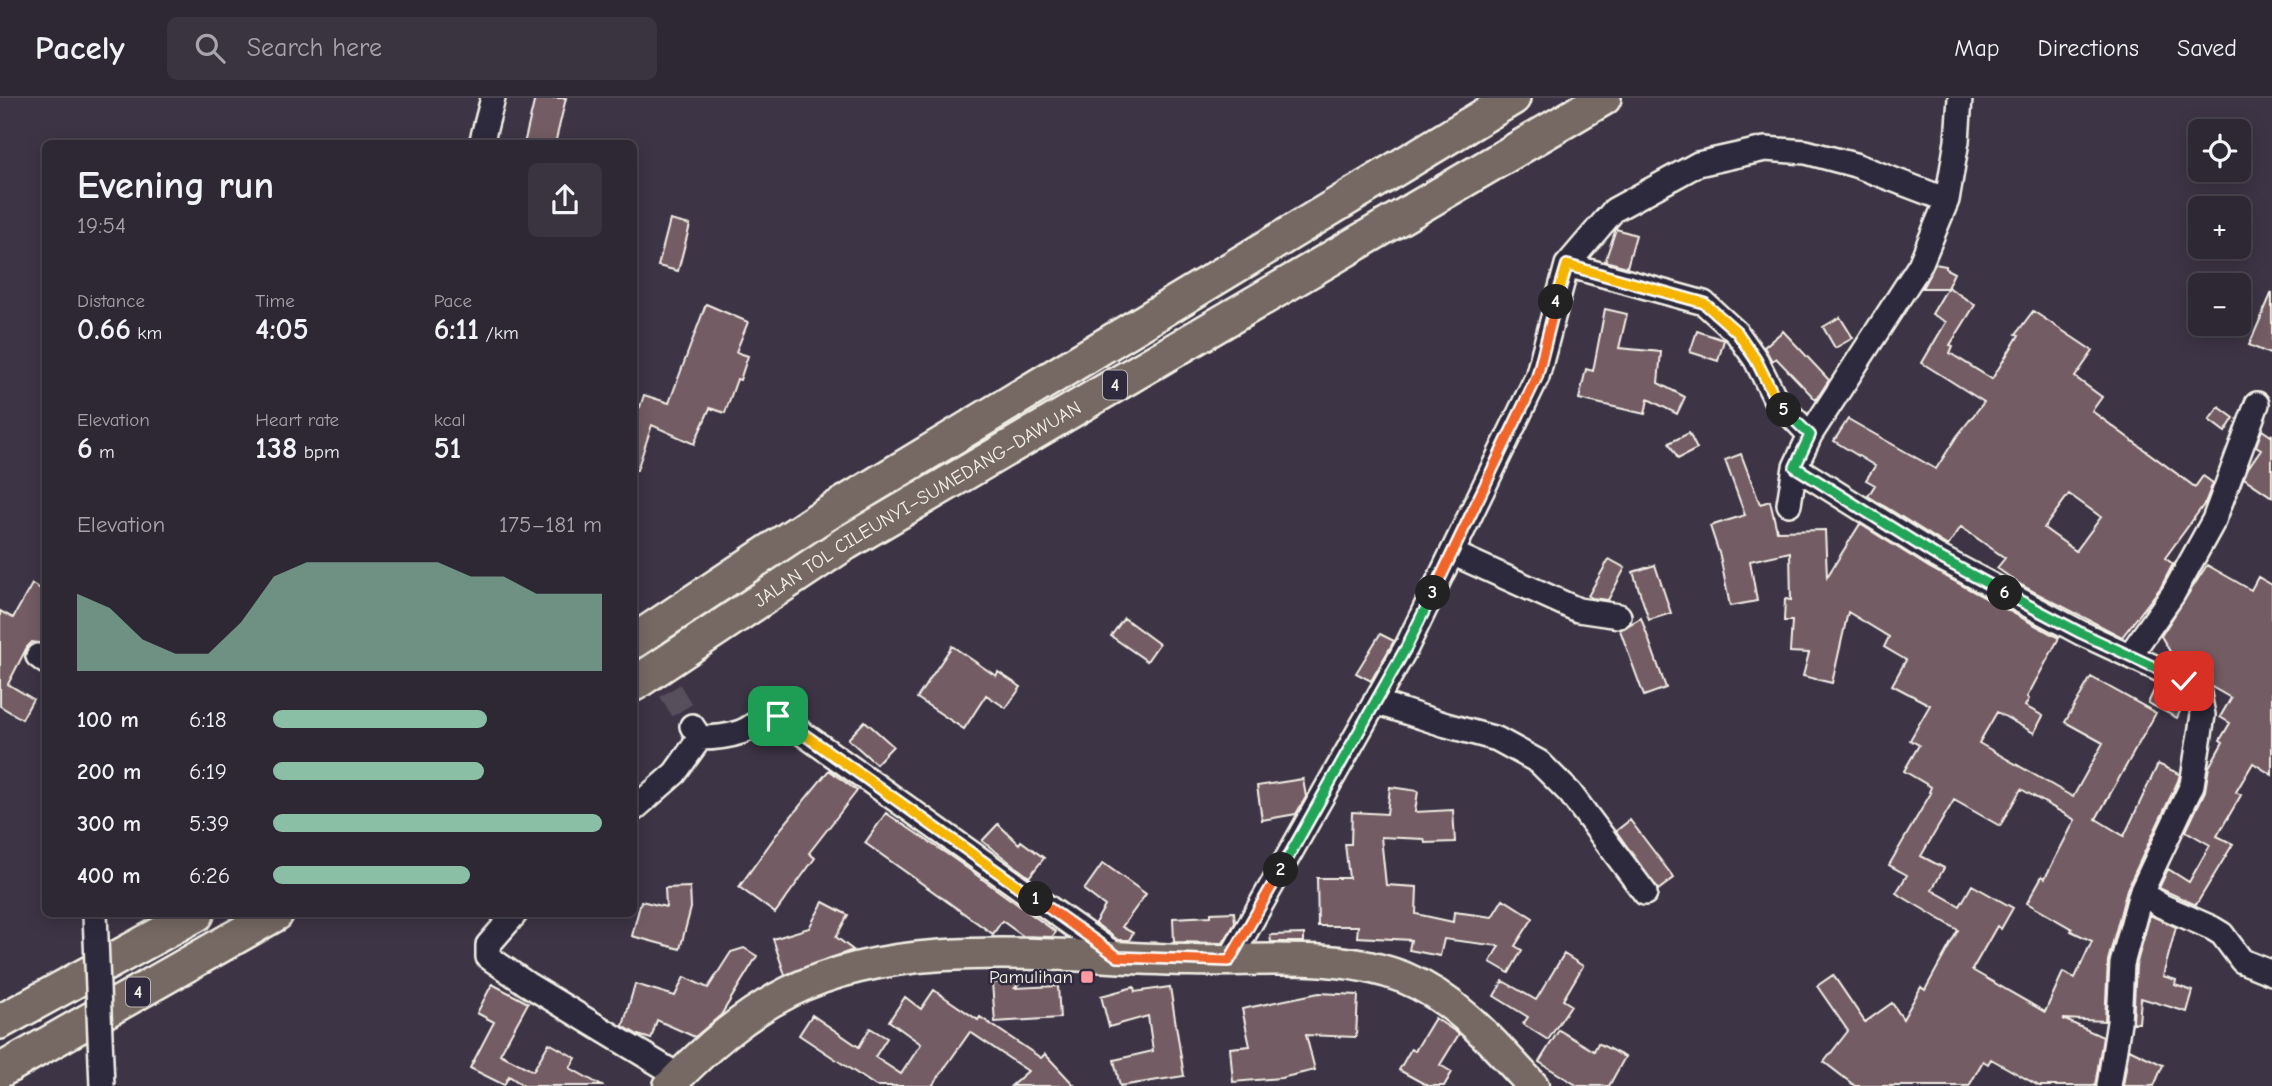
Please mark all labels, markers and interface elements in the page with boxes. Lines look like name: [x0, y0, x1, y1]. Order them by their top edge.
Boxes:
search box: [167, 17, 657, 80]
text: Pacely: [35, 29, 125, 67]
icon: search: [191, 29, 229, 67]
text: Search here: [247, 33, 382, 63]
text: Map: [1954, 34, 2000, 62]
text: Directions: [2038, 34, 2139, 62]
text: Saved: [2177, 34, 2237, 62]
map controls: [2188, 119, 2251, 336]
button: locate: [2188, 119, 2251, 182]
button: share: [528, 163, 602, 237]
text: Evening run: [77, 164, 274, 208]
button: +: [2188, 196, 2251, 259]
text: 19:54: [77, 212, 126, 239]
button: −: [2188, 273, 2251, 336]
pin: 4: [1538, 284, 1574, 320]
text: Distance: [77, 290, 145, 312]
text: Time: [255, 290, 295, 312]
text: Pace: [434, 290, 472, 312]
text: 4: [1551, 290, 1560, 312]
text: 0.66: [77, 312, 131, 347]
text: 4:05: [255, 312, 309, 347]
text: 6:11: [434, 312, 479, 347]
text: km: [131, 322, 162, 344]
text: /km: [479, 322, 519, 344]
road number: 4: [1103, 370, 1127, 400]
pin: 5: [1766, 392, 1802, 428]
street label: JALAN TOL CILEUNYI–SUMEDANG–DAWUAN: [750, 396, 1085, 612]
text: 5: [1778, 398, 1789, 420]
text: Elevation: [77, 409, 150, 431]
text: Heart rate: [255, 409, 339, 431]
text: kcal: [434, 409, 466, 431]
text: 6: [77, 431, 93, 466]
text: 138: [255, 431, 297, 466]
text: 51: [434, 431, 461, 466]
text: m: [93, 441, 115, 463]
text: bpm: [297, 441, 340, 463]
text: Elevation: [77, 511, 165, 538]
text: 175–181 m: [499, 511, 602, 538]
pin: 3: [1416, 575, 1450, 610]
pin: 6: [1988, 575, 2022, 610]
text: 3: [1428, 581, 1437, 603]
text: 6: [2000, 581, 2009, 603]
pin: [2154, 651, 2214, 711]
icon: check: [2165, 662, 2203, 700]
pin: [748, 686, 808, 746]
icon: arrive: [759, 697, 797, 735]
text: 100 m: [77, 706, 139, 733]
text: 6:18: [189, 706, 227, 733]
text: 200 m: [77, 758, 141, 785]
text: 6:19: [189, 758, 227, 785]
text: 300 m: [77, 810, 141, 837]
text: 5:39: [189, 810, 229, 837]
pin: 2: [1264, 852, 1298, 888]
text: 2: [1276, 858, 1285, 880]
text: 400 m: [77, 862, 141, 889]
text: 6:26: [189, 862, 230, 889]
pin: 1: [1018, 882, 1054, 916]
text: 1: [1032, 887, 1039, 909]
place label: Pamulihan: [989, 966, 1073, 988]
marker: Pamulihan: [1079, 969, 1095, 985]
road number: 4: [126, 978, 150, 1006]

